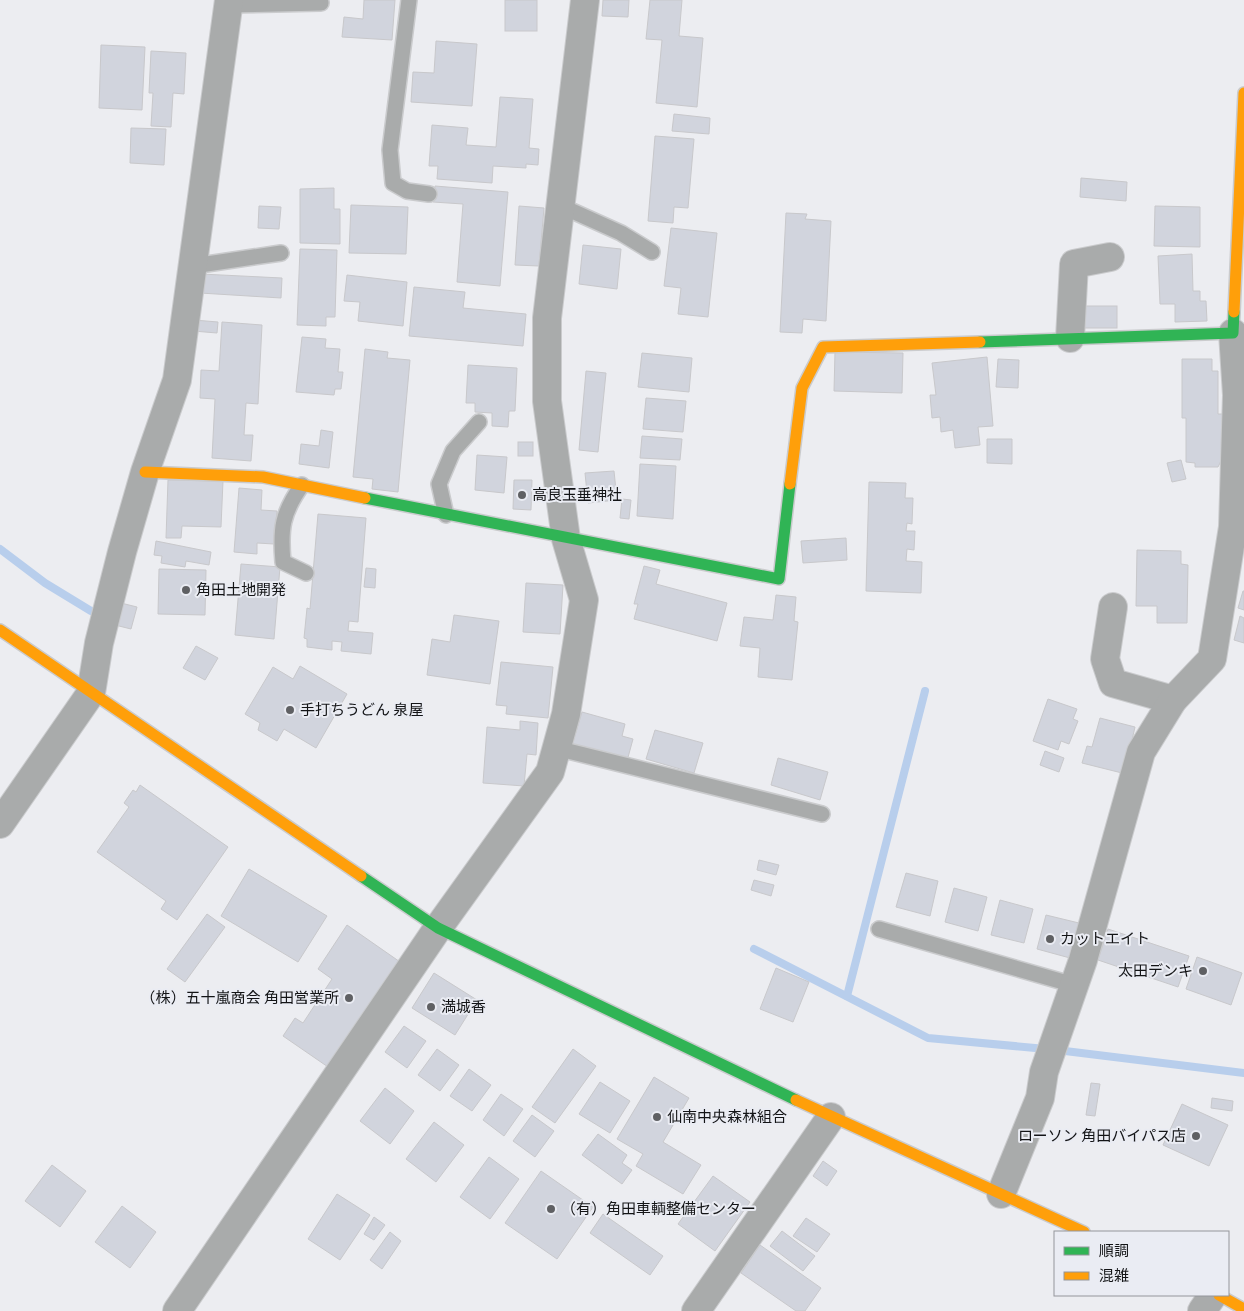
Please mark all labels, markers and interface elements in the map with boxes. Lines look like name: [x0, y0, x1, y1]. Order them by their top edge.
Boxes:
place label: 高良玉垂神社: [532, 486, 622, 504]
marker: 高良玉垂神社: [516, 489, 528, 501]
place label: 角田土地開発: [196, 581, 286, 599]
marker: 角田土地開発: [180, 584, 192, 596]
place label: 手打ちうどん 泉屋: [300, 701, 424, 719]
marker: 手打ちうどん 泉屋: [284, 704, 296, 716]
place label: カットエイト: [1060, 930, 1150, 948]
marker: カットエイト: [1044, 933, 1056, 945]
place label: 太田デンキ: [1118, 962, 1193, 980]
marker: 太田デンキ: [1197, 965, 1209, 977]
place label: （株）五十嵐商会 角田営業所: [140, 989, 339, 1007]
marker: （株）五十嵐商会 角田営業所: [343, 992, 355, 1004]
place label: 満城香: [441, 998, 486, 1016]
marker: 満城香: [425, 1001, 437, 1013]
place label: 仙南中央森林組合: [667, 1108, 787, 1126]
marker: 仙南中央森林組合: [651, 1111, 663, 1123]
place label: ローソン 角田バイパス店: [1018, 1127, 1186, 1145]
marker: ローソン 角田バイパス店: [1190, 1130, 1202, 1142]
place label: （有）角田車輌整備センター: [561, 1200, 756, 1218]
marker: （有）角田車輌整備センター: [545, 1203, 557, 1215]
legend: [1054, 1231, 1229, 1296]
text: 順調: [1099, 1242, 1129, 1260]
text: 混雑: [1099, 1267, 1129, 1285]

